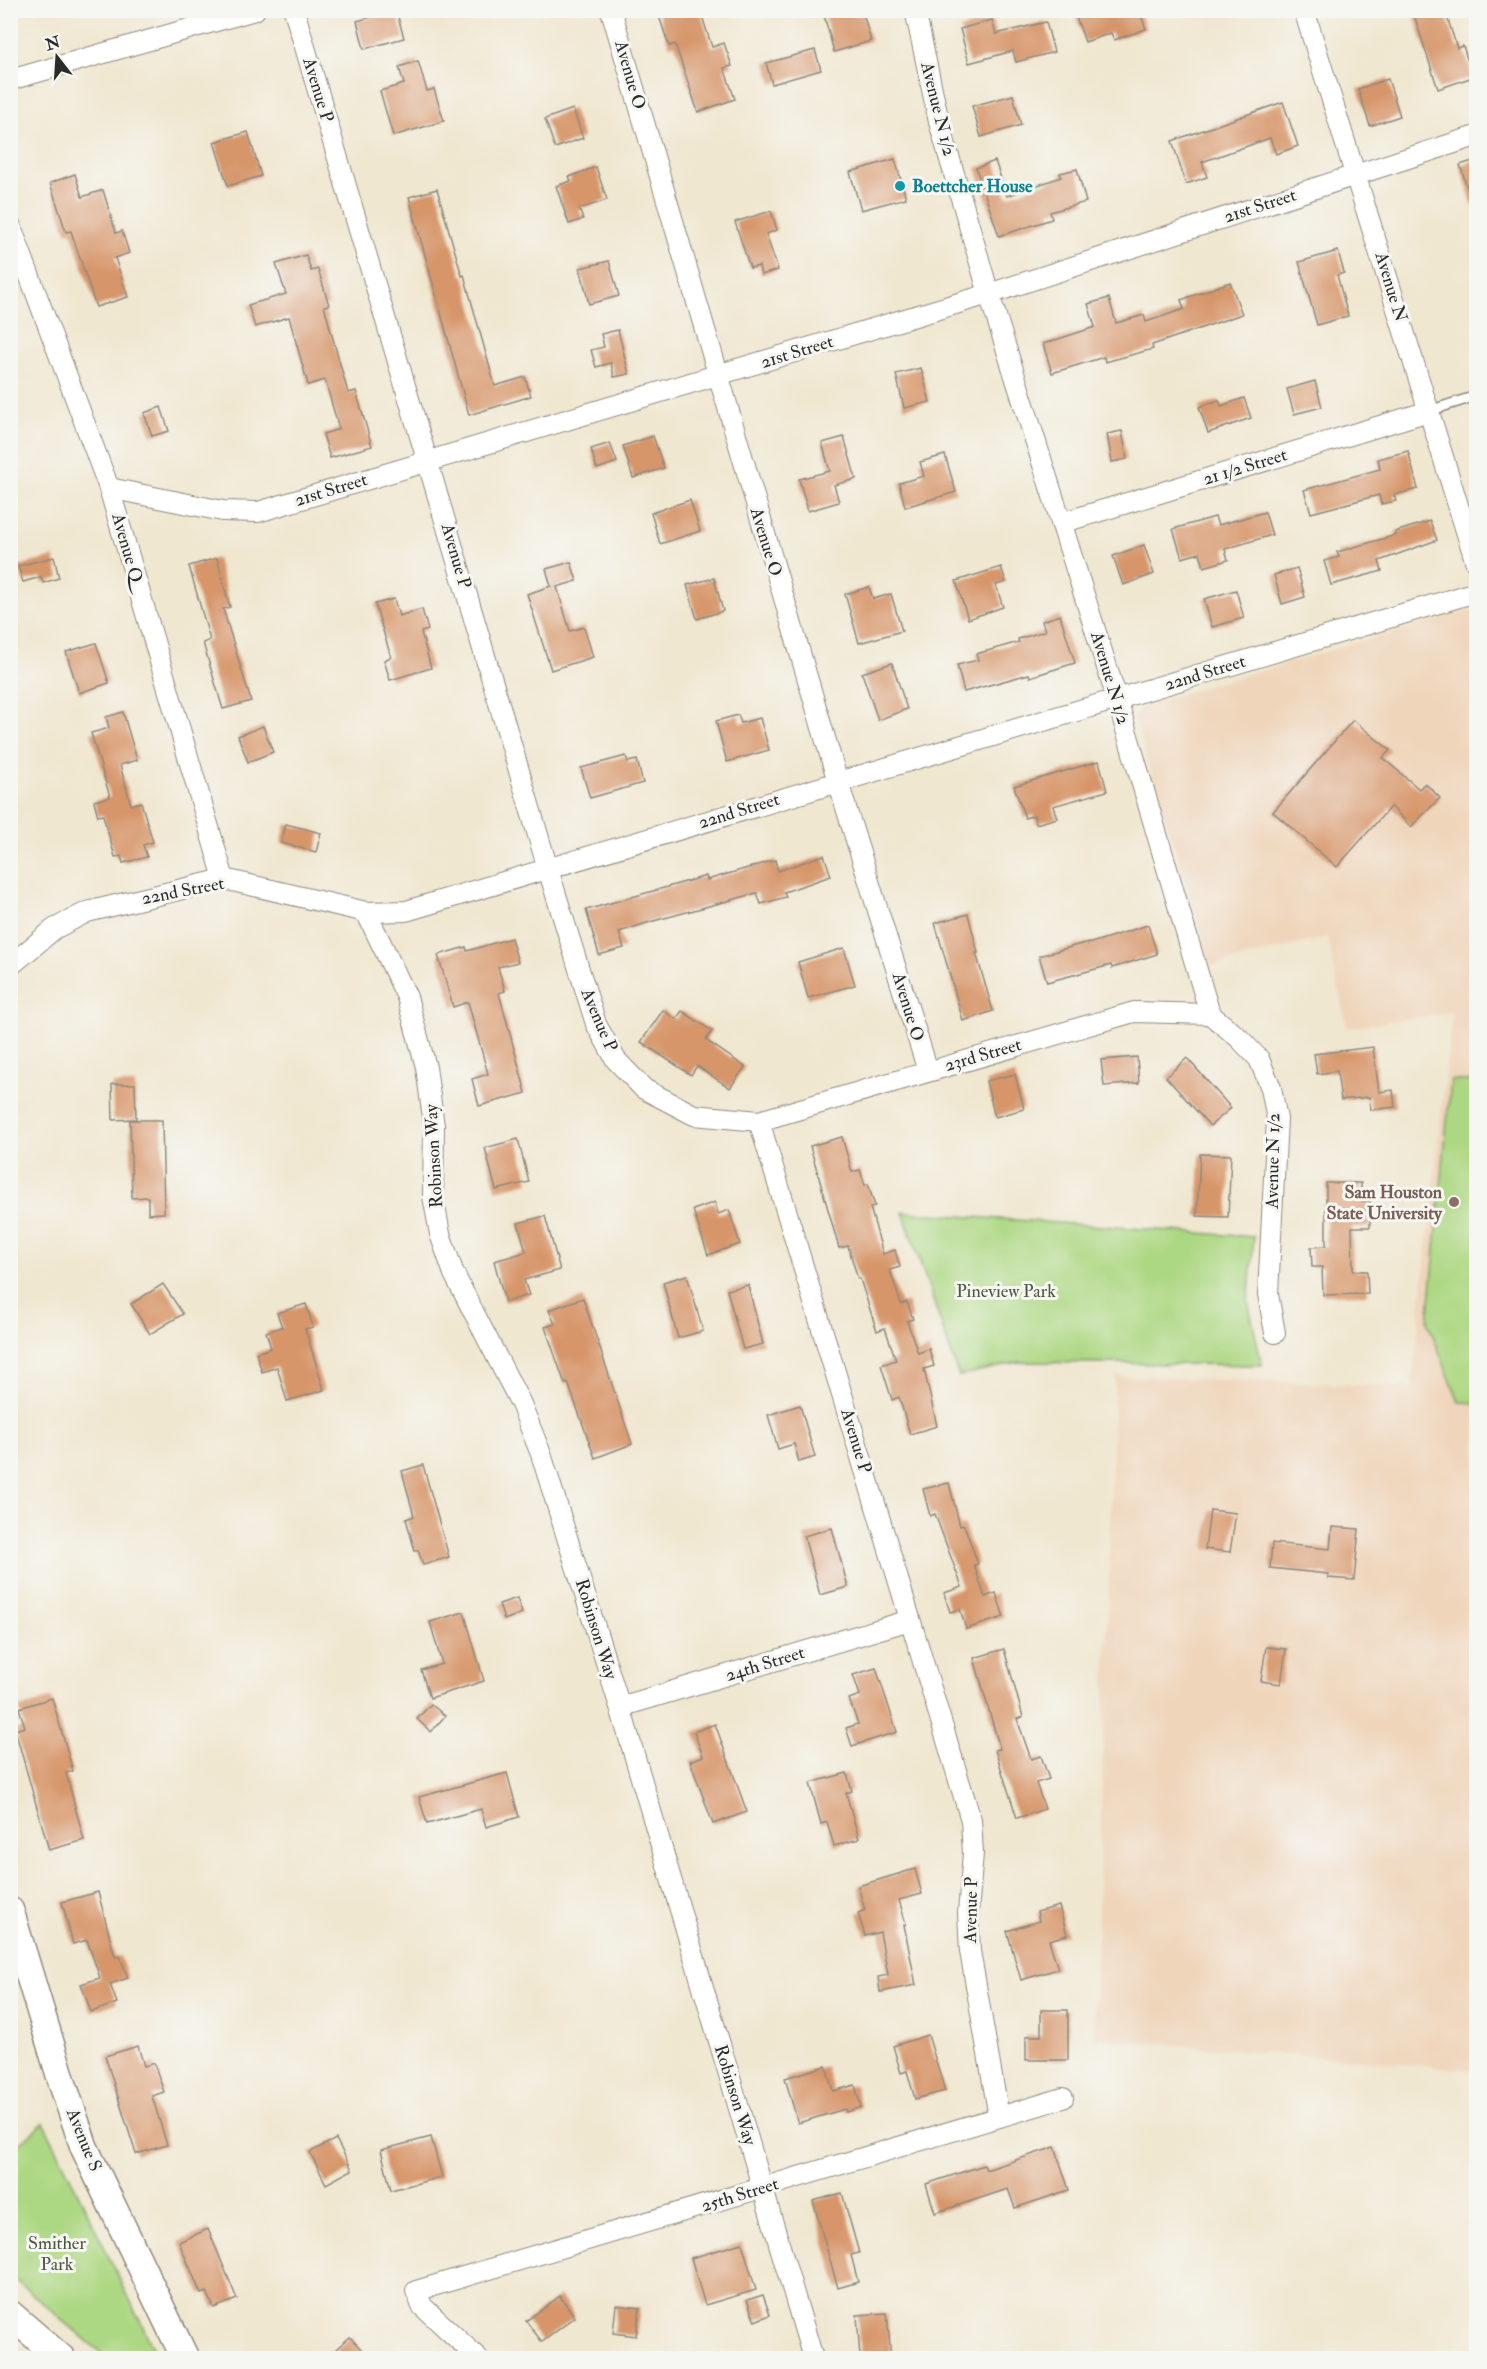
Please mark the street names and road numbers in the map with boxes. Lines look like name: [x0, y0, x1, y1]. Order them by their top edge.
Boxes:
street label: Avenue O: [609, 37, 651, 112]
street label: Avenue P: [297, 54, 339, 126]
street label: Avenue N 1/2: [915, 59, 961, 158]
street label: 21st Street: [1221, 183, 1299, 228]
street label: Avenue N: [1369, 248, 1413, 325]
street label: 21st Street: [758, 330, 836, 374]
street label: 21 1/2 Street: [1200, 443, 1290, 491]
street label: 21st Street: [292, 468, 370, 512]
street label: Avenue O: [744, 504, 787, 579]
street label: Avenue Q: [106, 510, 151, 597]
street label: Avenue P: [436, 520, 476, 592]
street label: Avenue N 1/2: [1085, 628, 1135, 727]
street label: 22nd Street: [1162, 650, 1248, 696]
street label: 22nd Street: [696, 788, 782, 834]
street label: 22nd Street: [140, 872, 226, 910]
street label: Avenue O: [886, 969, 929, 1044]
street label: Avenue P: [575, 984, 623, 1055]
street label: 23rd Street: [942, 1033, 1024, 1077]
street label: Robinson Way: [420, 1102, 448, 1209]
street label: Avenue N 1/2: [1261, 1113, 1285, 1210]
street label: Avenue P: [835, 1405, 877, 1477]
street label: Robinson Way: [570, 1576, 623, 1683]
street label: 24th Street: [723, 1641, 807, 1687]
street label: Avenue P: [959, 1876, 983, 1944]
street label: Robinson Way: [709, 2042, 762, 2149]
street label: Avenue S: [61, 2104, 107, 2175]
street label: 25th Street: [699, 2172, 781, 2218]

